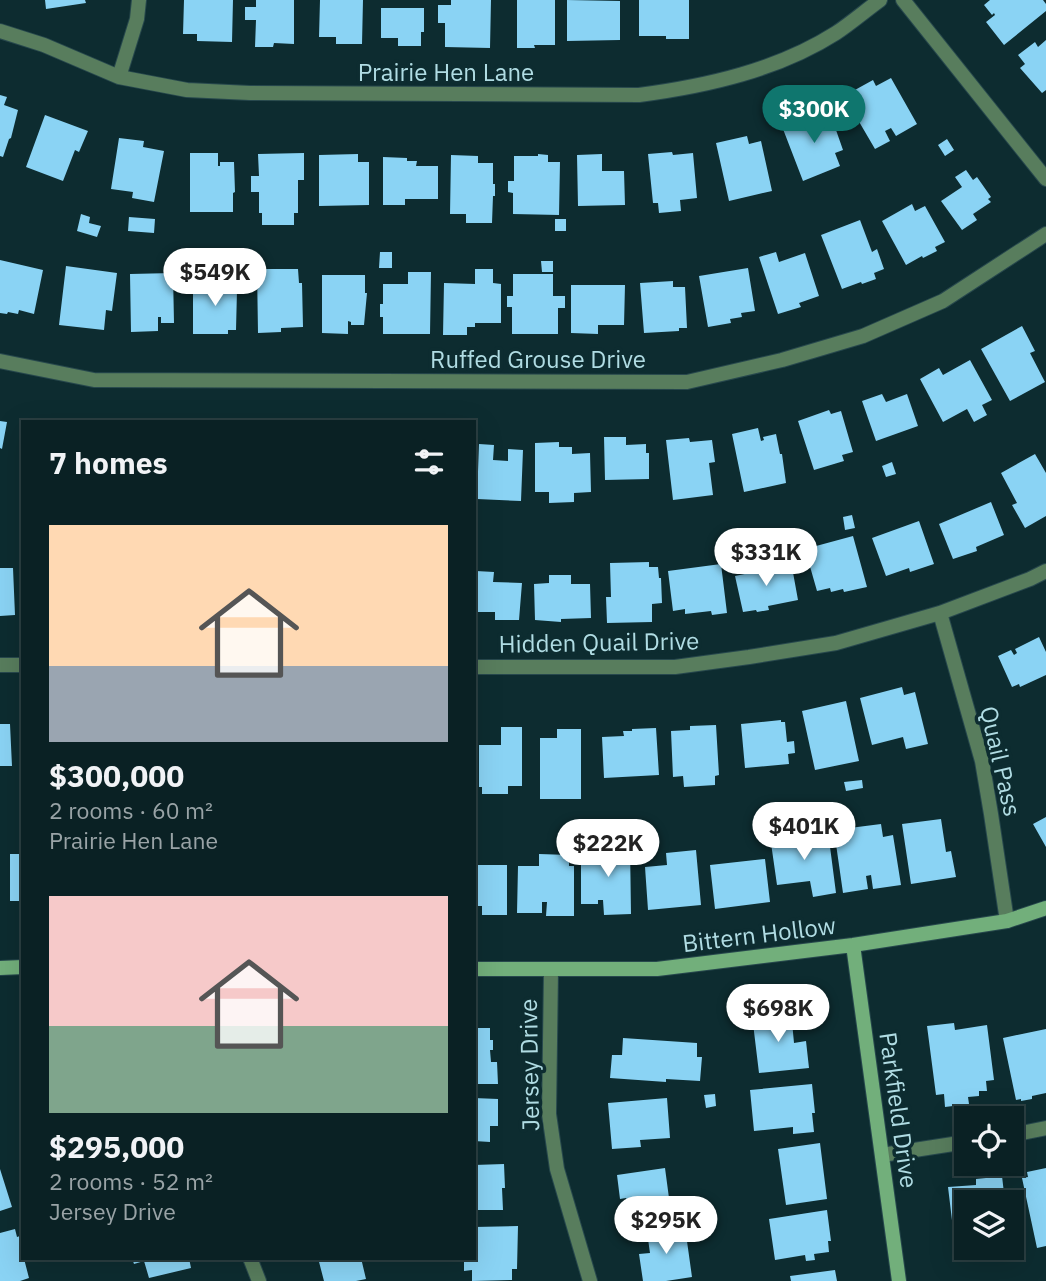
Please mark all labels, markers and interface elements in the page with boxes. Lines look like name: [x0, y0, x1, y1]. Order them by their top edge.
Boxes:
street label: Prairie Hen Lane: [358, 56, 534, 88]
pin: $300K: [765, 86, 863, 145]
text: $300K: [778, 93, 850, 123]
pin: $549K: [166, 248, 264, 308]
text: $549K: [179, 256, 251, 286]
street label: Ruffed Grouse Drive: [430, 343, 646, 375]
text: 7 homes: [49, 443, 168, 482]
icon: filters: [410, 443, 448, 481]
pin: $331K: [717, 528, 815, 588]
text: $331K: [730, 536, 802, 566]
icon: home: [186, 570, 312, 696]
street label: Hidden Quail Drive: [498, 624, 700, 660]
street label: Quail Pass: [973, 703, 1029, 819]
text: $300,000: [49, 756, 184, 795]
text: 2 rooms · 60 m²: [49, 795, 213, 825]
pin: $401K: [755, 802, 853, 862]
text: $401K: [768, 810, 840, 840]
pin: $222K: [559, 820, 657, 879]
text: Prairie Hen Lane: [49, 825, 218, 855]
text: $222K: [572, 827, 644, 857]
street label: Bittern Hollow: [680, 909, 838, 959]
icon: home: [186, 941, 312, 1067]
pin: $698K: [729, 984, 827, 1044]
text: $698K: [742, 992, 814, 1022]
street label: Jersey Drive: [512, 999, 546, 1131]
street label: Parkfield Drive: [872, 1030, 926, 1190]
map controls: [954, 1106, 1024, 1260]
button: locate: [954, 1106, 1024, 1176]
text: $295,000: [49, 1127, 184, 1166]
text: 2 rooms · 52 m²: [49, 1166, 213, 1196]
button: layers: [954, 1190, 1024, 1260]
text: Jersey Drive: [49, 1196, 176, 1226]
pin: $295K: [617, 1196, 715, 1256]
text: $295K: [630, 1204, 702, 1234]

